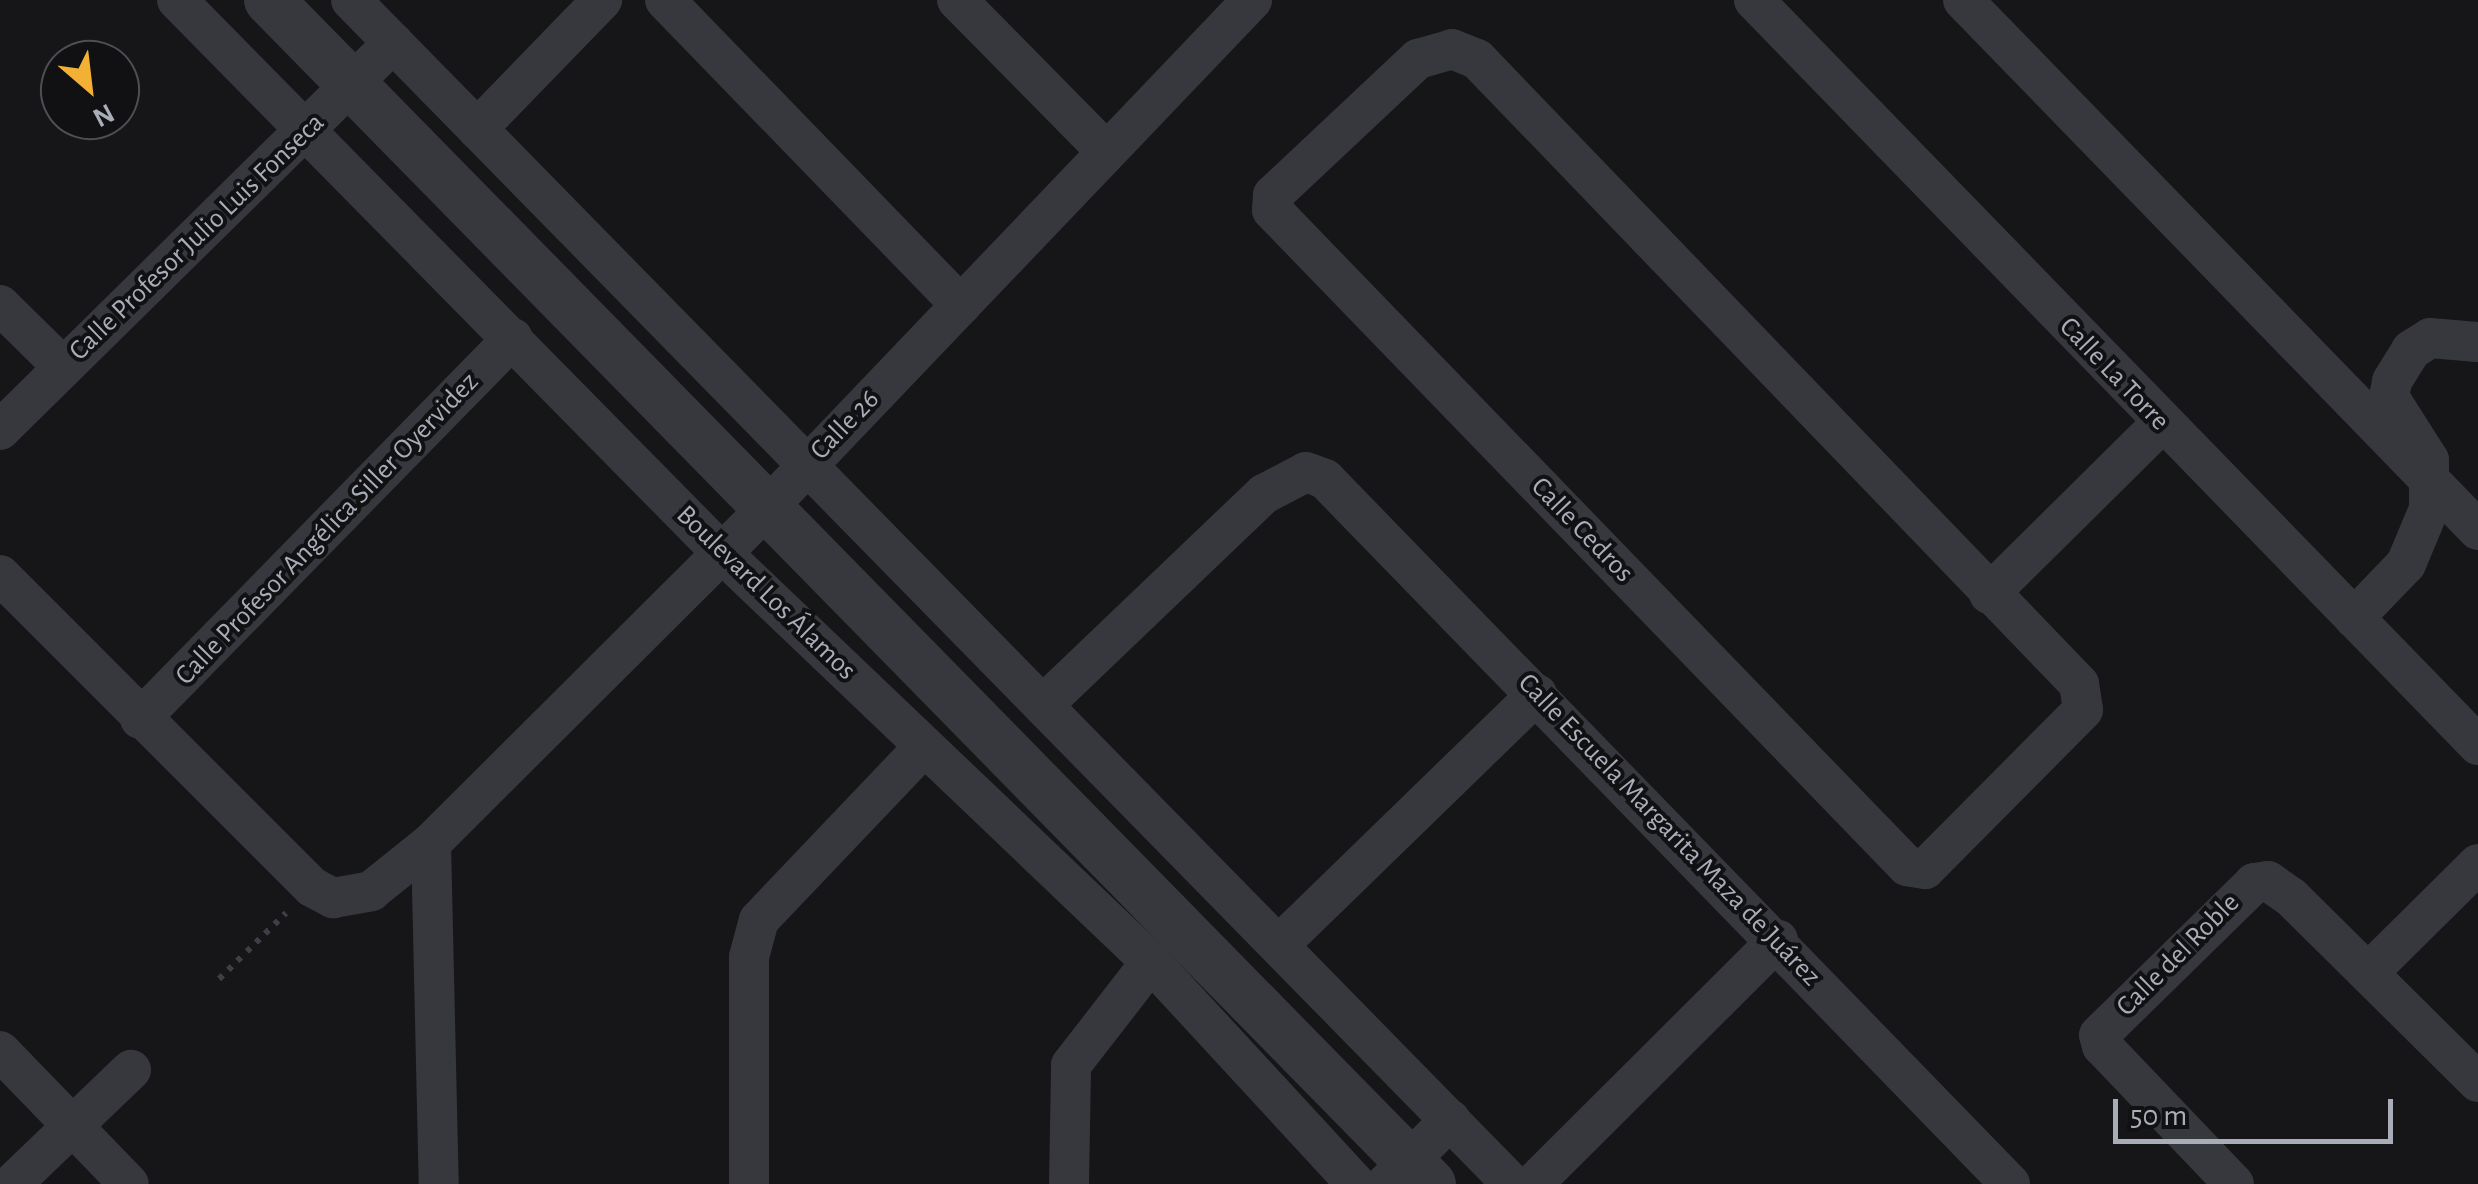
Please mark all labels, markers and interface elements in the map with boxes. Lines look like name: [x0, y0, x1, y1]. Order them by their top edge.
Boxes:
north arrow: [40, 40, 140, 140]
text: N: [88, 98, 118, 132]
street label: Calle Profesor Julio Luis Fonseca: [62, 106, 332, 368]
street label: Calle La Torre: [2052, 310, 2176, 438]
street label: Calle Profesor Angélica Siller Oyervidez: [168, 366, 486, 692]
street label: Calle 26: [803, 383, 887, 467]
street label: Calle Cedros: [1524, 470, 1640, 590]
street label: Boulevard Los Álamos: [669, 499, 863, 687]
street label: Calle Escuela Margarita Maza de Juárez: [1511, 667, 1827, 993]
street label: Calle del Roble: [2109, 886, 2247, 1024]
scale bar: [2118, 1079, 2398, 1141]
text: 50 m: [2130, 1101, 2187, 1131]

